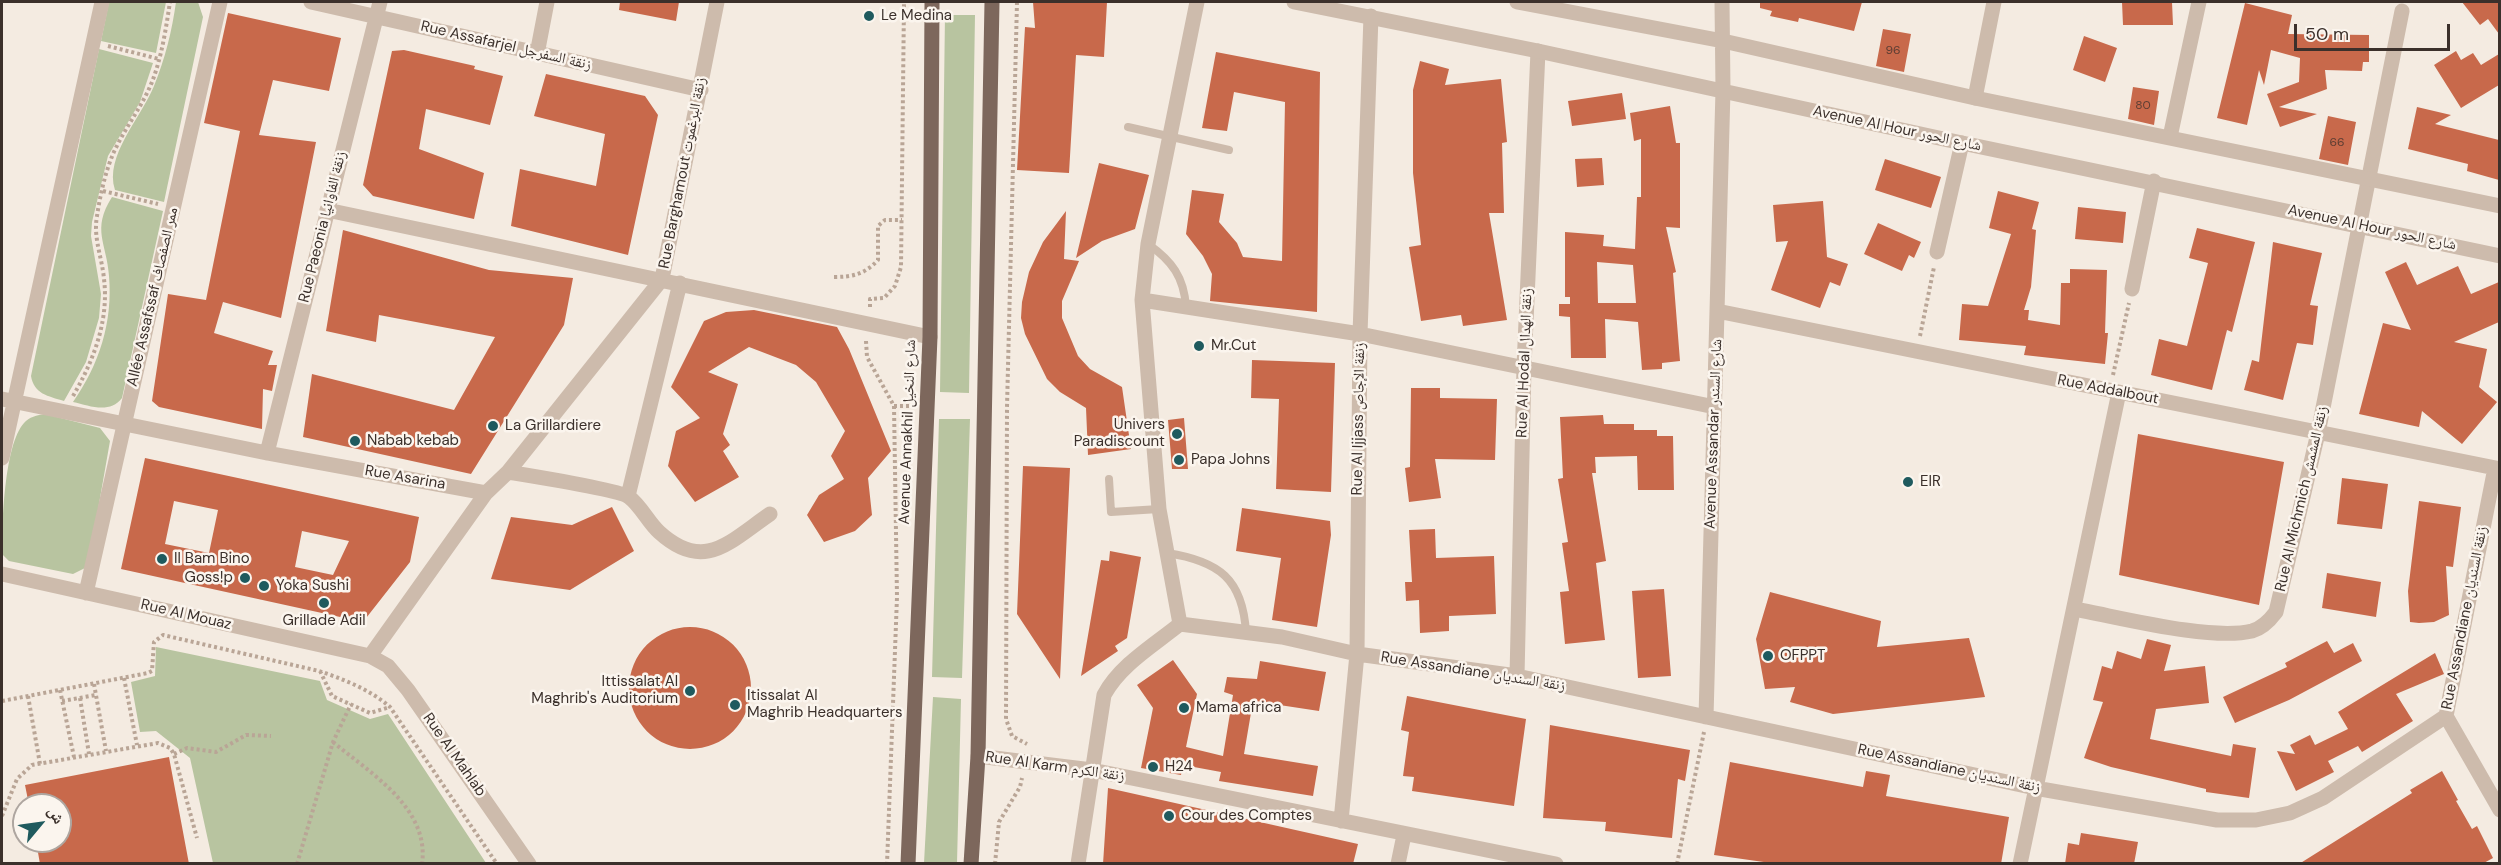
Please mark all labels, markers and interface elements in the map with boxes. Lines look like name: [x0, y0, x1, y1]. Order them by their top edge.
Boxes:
place label: Le Medina: [881, 7, 952, 25]
marker: Le Medina: [862, 9, 876, 23]
scale bar: [2297, 12, 2453, 50]
street label: Rue Assafarjel زنقة السفرجل: [419, 18, 593, 74]
text: 50 m: [2305, 22, 2349, 46]
house number: 96: [1885, 44, 1901, 58]
street label: Rue Barghamout زنقة البرغموت: [656, 76, 710, 270]
house number: 80: [2135, 99, 2151, 113]
street label: Avenue Al Hour شارع الحور: [1811, 102, 1983, 156]
house number: 66: [2329, 136, 2345, 150]
street label: Rue Paeonia زنقة الفاوانيا: [296, 150, 350, 304]
street label: Avenue Al Hour شارع الحور: [2286, 201, 2458, 255]
street label: Allée Assafssaf ممر الصفصاف: [124, 206, 182, 388]
street label: Rue Al Hodal زنقة الهدال: [1513, 288, 1537, 438]
place label: Mr.Cut: [1211, 337, 1256, 355]
street label: Avenue Annakhil شارع النخيل: [896, 339, 920, 525]
marker: Mr.Cut: [1192, 339, 1206, 353]
street label: Avenue Assandar شارع السندر: [1702, 339, 1726, 529]
street label: Rue Al Ijjass زنقة الإجاص: [1349, 342, 1369, 496]
street label: Rue Addalbout: [2056, 371, 2160, 409]
street label: Rue Al Michmich زنقة المشمش: [2272, 405, 2332, 593]
place label: Univers Paradiscount: [1074, 416, 1165, 451]
place label: La Grillardiere: [505, 417, 601, 435]
marker: La Grillardiere: [486, 419, 500, 433]
marker: Univers Paradiscount: [1170, 427, 1184, 441]
place label: Nabab kebab: [367, 432, 459, 450]
marker: Nabab kebab: [348, 434, 362, 448]
place label: Papa Johns: [1191, 451, 1270, 469]
marker: Papa Johns: [1172, 453, 1186, 467]
street label: Rue Asarina: [363, 462, 447, 494]
place label: EIR: [1920, 473, 1941, 491]
marker: EIR: [1901, 475, 1915, 489]
street label: Rue Assandiane زنقة السنديان: [2438, 525, 2492, 711]
place label: Il Bam Bino: [174, 550, 250, 568]
marker: Il Bam Bino: [155, 552, 169, 566]
place label: Goss!p: [185, 569, 233, 587]
marker: Goss!p: [238, 571, 252, 585]
place label: Yoka Sushi: [276, 577, 349, 595]
marker: Yoka Sushi: [257, 579, 271, 593]
street label: Rue Al Mouaz: [139, 596, 233, 634]
marker: Grillade Adil: [317, 596, 331, 610]
place label: Grillade Adil: [282, 612, 366, 630]
place label: OFPPT: [1780, 647, 1825, 665]
street label: Rue Assandiane زنقة السنديان: [1379, 649, 1567, 695]
marker: OFPPT: [1761, 649, 1775, 663]
place label: Ittissalat Al Maghrib's Auditorium: [531, 673, 678, 708]
marker: Ittissalat Al Maghrib's Auditorium: [683, 684, 697, 698]
place label: Itissalat Al Maghrib Headquarters: [747, 687, 903, 722]
marker: Itissalat Al Maghrib Headquarters: [728, 698, 742, 712]
place label: Mama africa: [1196, 699, 1281, 717]
marker: Mama africa: [1177, 701, 1191, 715]
street label: Rue Al Mahlab: [419, 710, 489, 800]
street label: Rue Assandiane زنقة السنديان: [1856, 741, 2042, 797]
street label: Rue Al Karm زنقة الكرم: [984, 748, 1126, 786]
place label: H24: [1165, 758, 1193, 776]
marker: H24: [1146, 760, 1160, 774]
north arrow: [12, 793, 72, 853]
text: ش: [43, 802, 70, 828]
place label: Cour des Comptes: [1181, 807, 1312, 825]
marker: Cour des Comptes: [1162, 809, 1176, 823]

